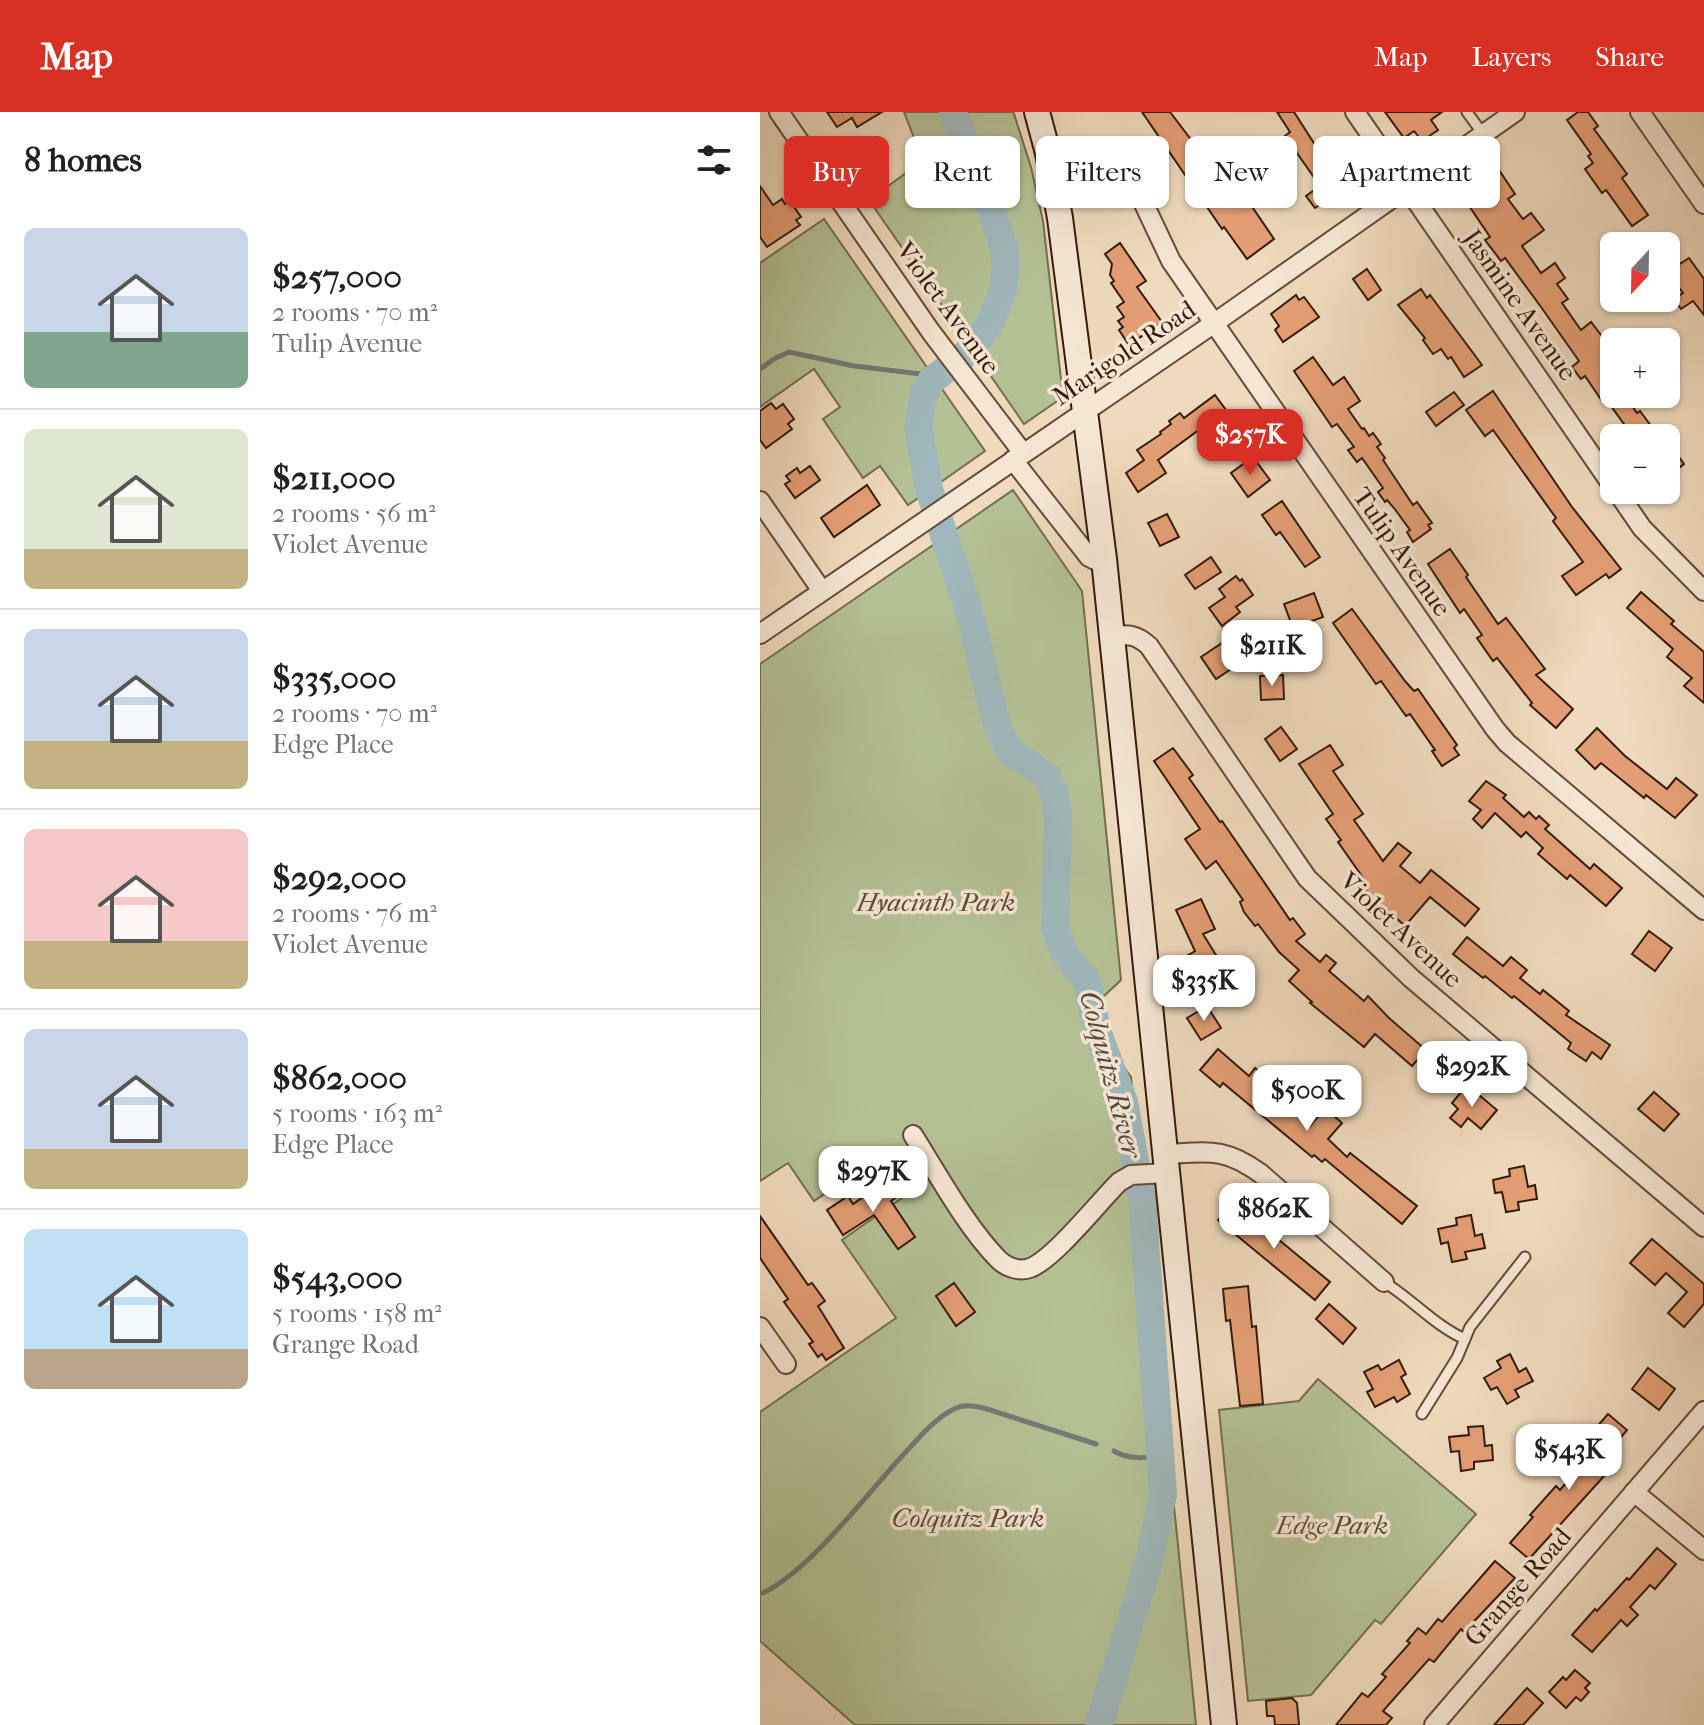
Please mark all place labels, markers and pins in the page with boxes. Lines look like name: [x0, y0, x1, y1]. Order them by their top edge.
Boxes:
pin: $257K: [1194, 409, 1306, 477]
pin: $211K: [1216, 620, 1328, 688]
pin: $335K: [1148, 955, 1260, 1023]
pin: $292K: [1416, 1041, 1528, 1109]
pin: $500K: [1251, 1065, 1363, 1133]
pin: $297K: [817, 1146, 929, 1214]
pin: $862K: [1218, 1183, 1330, 1251]
pin: $543K: [1513, 1424, 1625, 1492]

